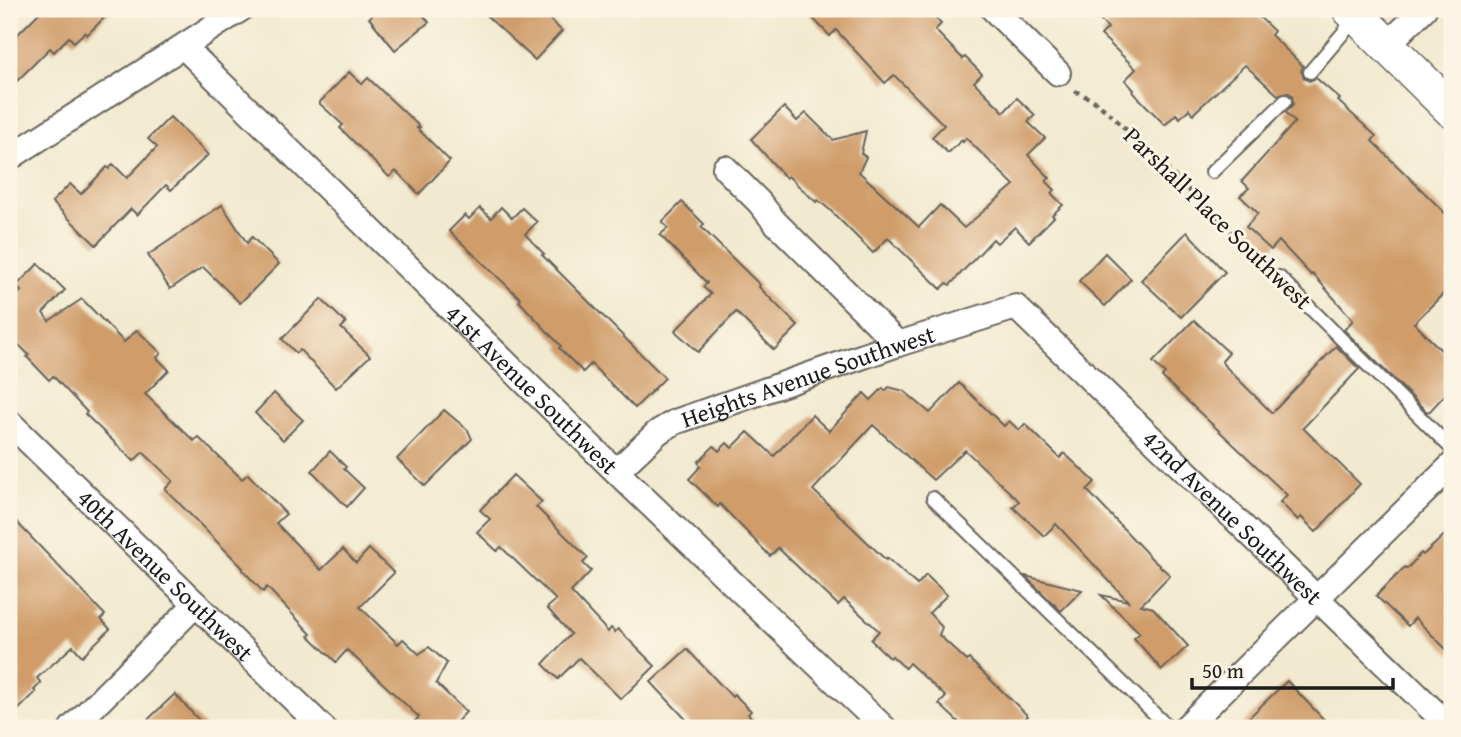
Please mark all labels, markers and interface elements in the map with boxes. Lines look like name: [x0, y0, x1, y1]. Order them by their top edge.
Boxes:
street label: Parshall Place Southwest: [1116, 119, 1321, 318]
street label: 41st Avenue Southwest: [438, 296, 627, 482]
street label: Heights Avenue Southwest: [676, 316, 940, 436]
street label: 42nd Avenue Southwest: [1135, 421, 1331, 613]
street label: 40th Avenue Southwest: [70, 481, 262, 669]
scale bar: [1192, 646, 1393, 690]
text: 50 m: [1202, 655, 1244, 686]

